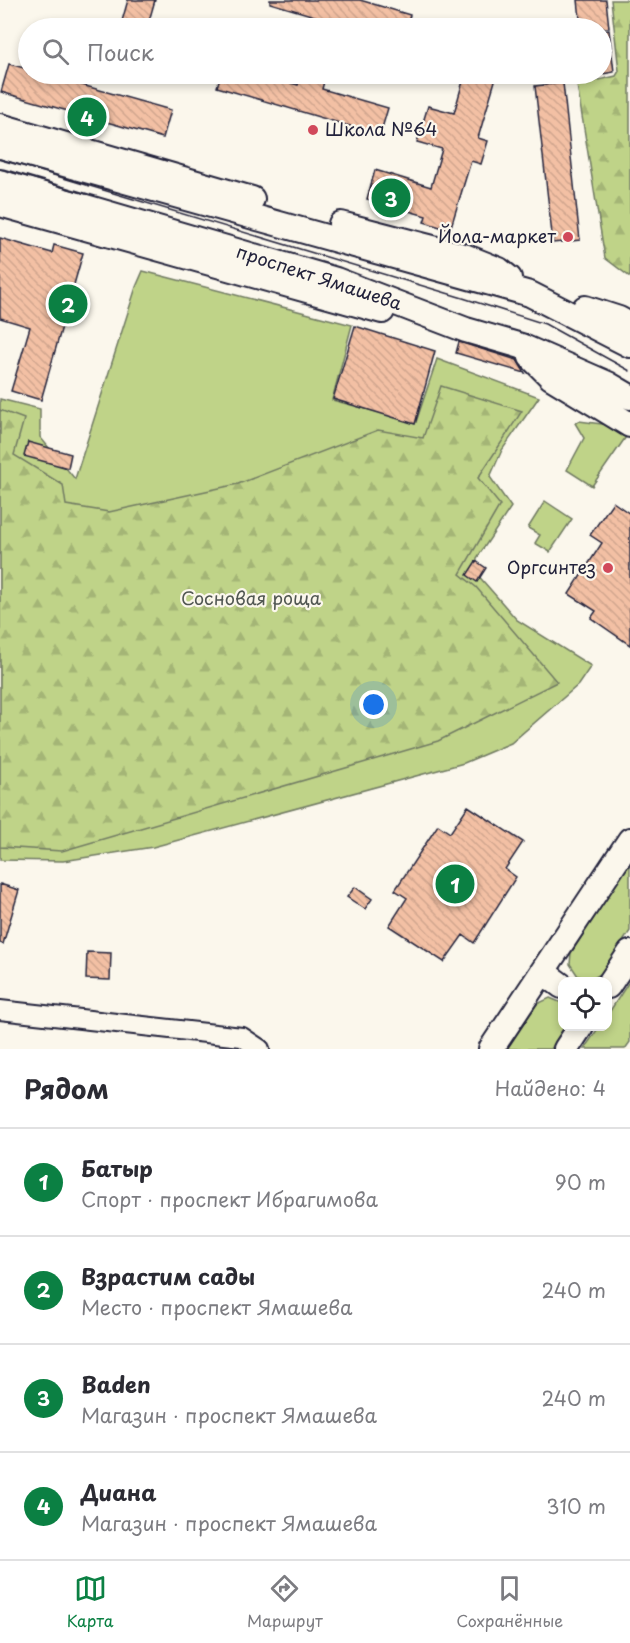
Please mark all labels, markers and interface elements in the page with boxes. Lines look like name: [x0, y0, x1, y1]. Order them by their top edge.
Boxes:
search box: [18, 18, 612, 84]
icon: search: [39, 35, 72, 68]
text: Поиск: [87, 35, 154, 68]
pin: 4: [68, 94, 106, 140]
place label: Школа №64: [325, 115, 437, 142]
marker: Школа №64: [306, 123, 320, 137]
pin: 3: [372, 176, 410, 220]
place label: Йола-маркет: [438, 222, 556, 249]
marker: Йола-маркет: [561, 230, 575, 244]
street label: проспект Ямашева: [233, 237, 407, 316]
pin: 2: [48, 282, 88, 326]
place label: Оргсинтез: [507, 553, 596, 580]
marker: Оргсинтез: [601, 561, 615, 575]
park label: Сосновая роща: [181, 584, 322, 611]
your location: [359, 690, 388, 719]
pin: 1: [436, 862, 474, 906]
map controls: [558, 977, 612, 1031]
button: locate: [558, 977, 612, 1031]
text: Рядом: [24, 1069, 109, 1108]
text: Найдено: 4: [495, 1073, 606, 1103]
text: Батыр: [81, 1151, 153, 1184]
text: 1: [39, 1167, 48, 1197]
text: 90 m: [555, 1167, 606, 1197]
text: Спорт · проспект Ибрагимова: [81, 1184, 378, 1214]
text: Взрастим сады: [81, 1259, 255, 1292]
text: 2: [36, 1275, 51, 1305]
text: 240 m: [541, 1275, 606, 1305]
text: Место · проспект Ямашева: [81, 1292, 352, 1322]
text: Baden: [81, 1367, 151, 1400]
text: 3: [37, 1383, 50, 1413]
text: 240 m: [541, 1383, 606, 1413]
text: Магазин · проспект Ямашева: [81, 1400, 377, 1430]
text: Диана: [81, 1475, 156, 1508]
text: 4: [37, 1491, 50, 1521]
text: 310 m: [546, 1491, 606, 1521]
text: Магазин · проспект Ямашева: [81, 1508, 377, 1538]
tab: Карта: [67, 1572, 114, 1632]
tab: Маршрут: [247, 1572, 323, 1632]
tab: Сохранённые: [456, 1572, 563, 1632]

